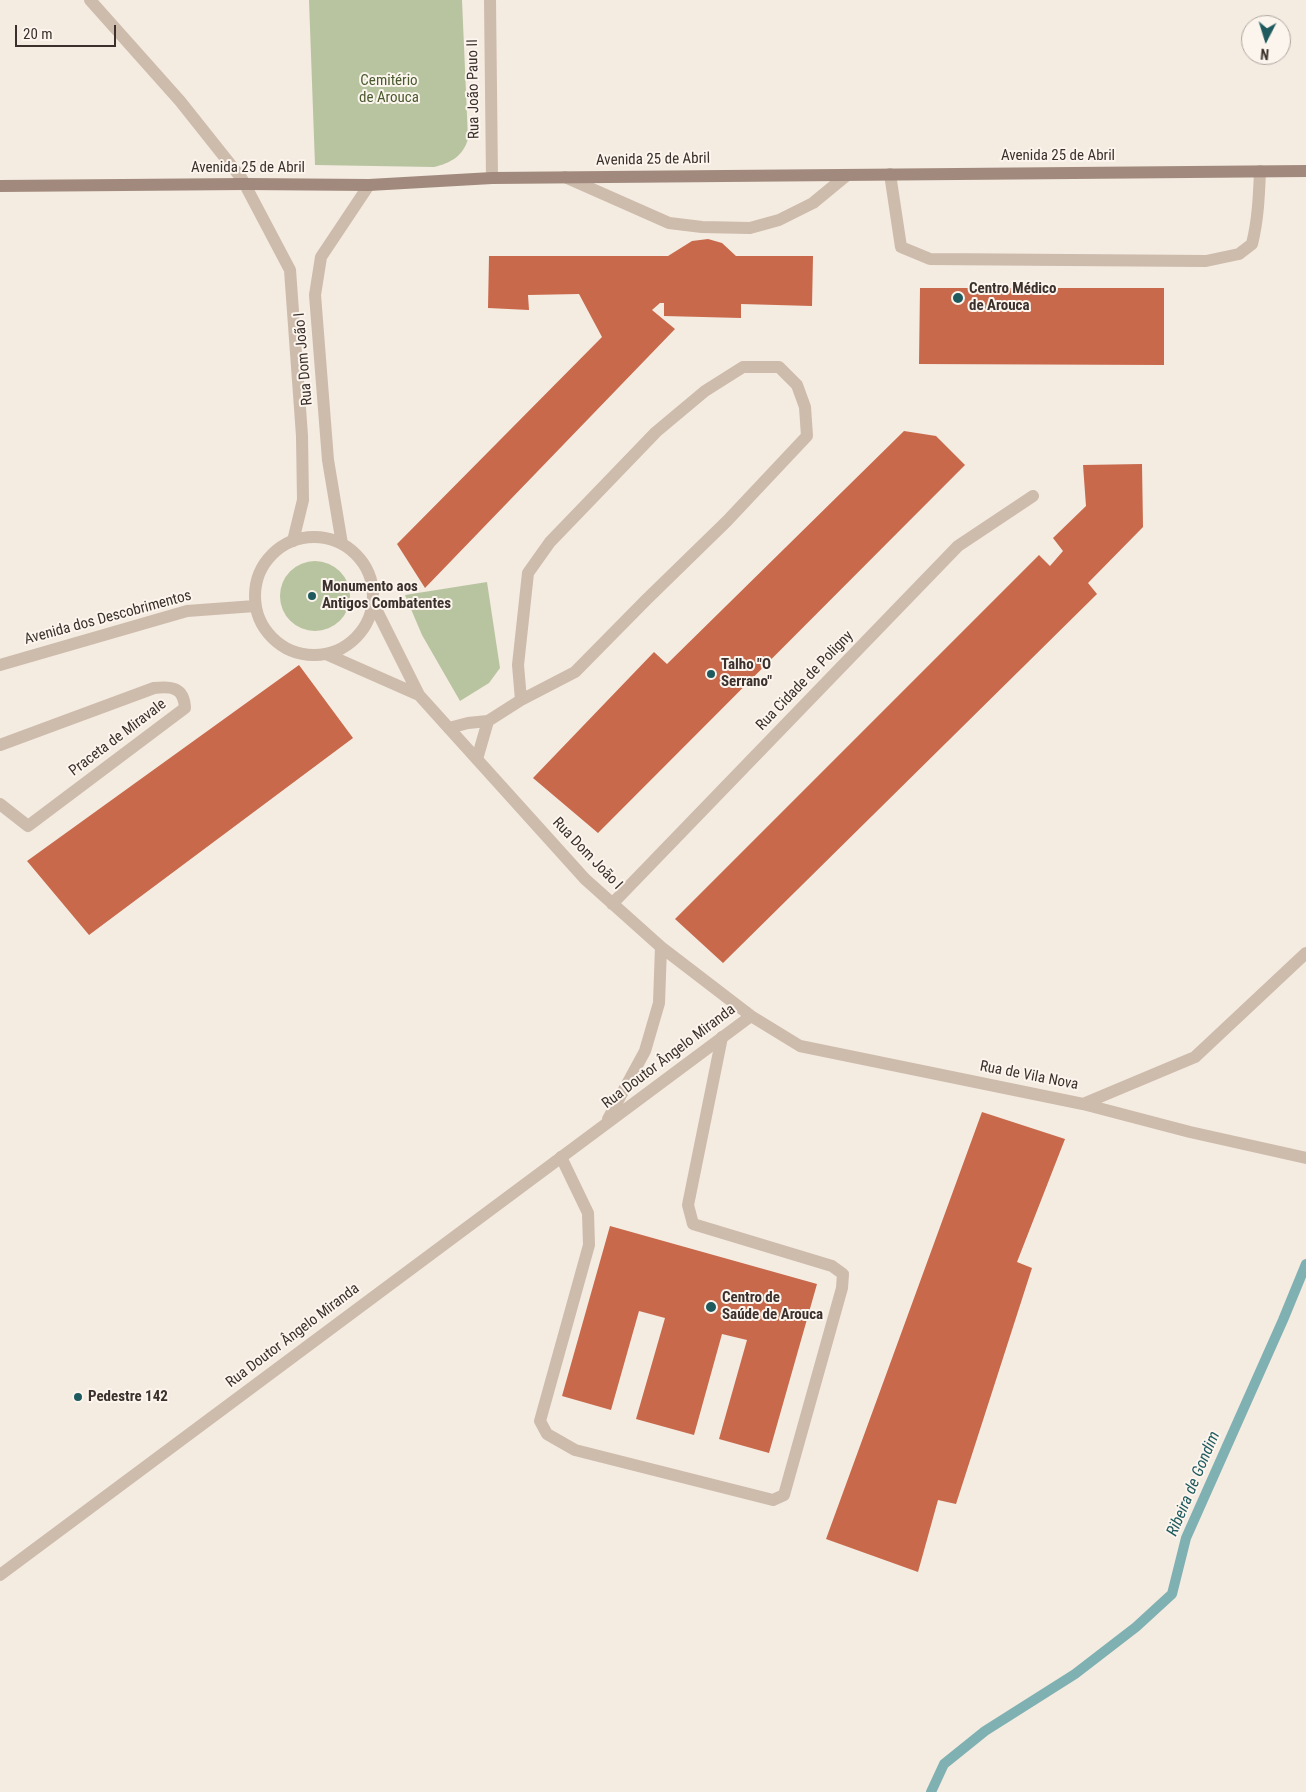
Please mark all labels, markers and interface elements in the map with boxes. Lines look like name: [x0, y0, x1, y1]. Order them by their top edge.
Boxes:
scale bar: [18, 15, 119, 47]
north arrow: [1241, 15, 1291, 65]
text: 20 m: [23, 25, 53, 43]
street label: Rua João Pauo II: [464, 39, 484, 139]
text: N: [1260, 46, 1270, 62]
park label: Cemitério de Arouca: [359, 72, 419, 107]
street label: Avenida 25 de Abril: [1001, 147, 1115, 165]
street label: Avenida 25 de Abril: [596, 150, 710, 170]
street label: Avenida 25 de Abril: [191, 159, 305, 177]
place label: Centro Médico de Arouca: [969, 280, 1056, 315]
marker: Centro Médico de Arouca: [951, 291, 965, 305]
street label: Rua Dom João I: [291, 312, 317, 406]
place label: Monumento aos Antigos Combatentes: [322, 578, 451, 613]
street label: Avenida dos Descobrimentos: [22, 587, 194, 649]
marker: Monumento aos Antigos Combatentes: [306, 590, 318, 602]
street label: Rua Cidade de Poligny: [753, 627, 857, 735]
place label: Talho "O Serrano": [721, 656, 772, 691]
marker: Talho "O Serrano": [705, 668, 717, 680]
street label: Praceta de Miravale: [66, 696, 170, 780]
street label: Rua Dom João I: [548, 814, 626, 894]
street label: Rua Doutor Ângelo Miranda: [599, 1001, 739, 1113]
street label: Rua de Vila Nova: [978, 1058, 1080, 1094]
street label: Rua Doutor Ângelo Miranda: [223, 1280, 363, 1392]
place label: Centro de Saúde de Arouca: [722, 1289, 823, 1324]
marker: Centro de Saúde de Arouca: [704, 1300, 718, 1314]
place label: Pedestre 142: [88, 1388, 168, 1406]
marker: Pedestre 142: [72, 1391, 84, 1403]
water label: Ribeira de Gondim: [1163, 1429, 1225, 1539]

